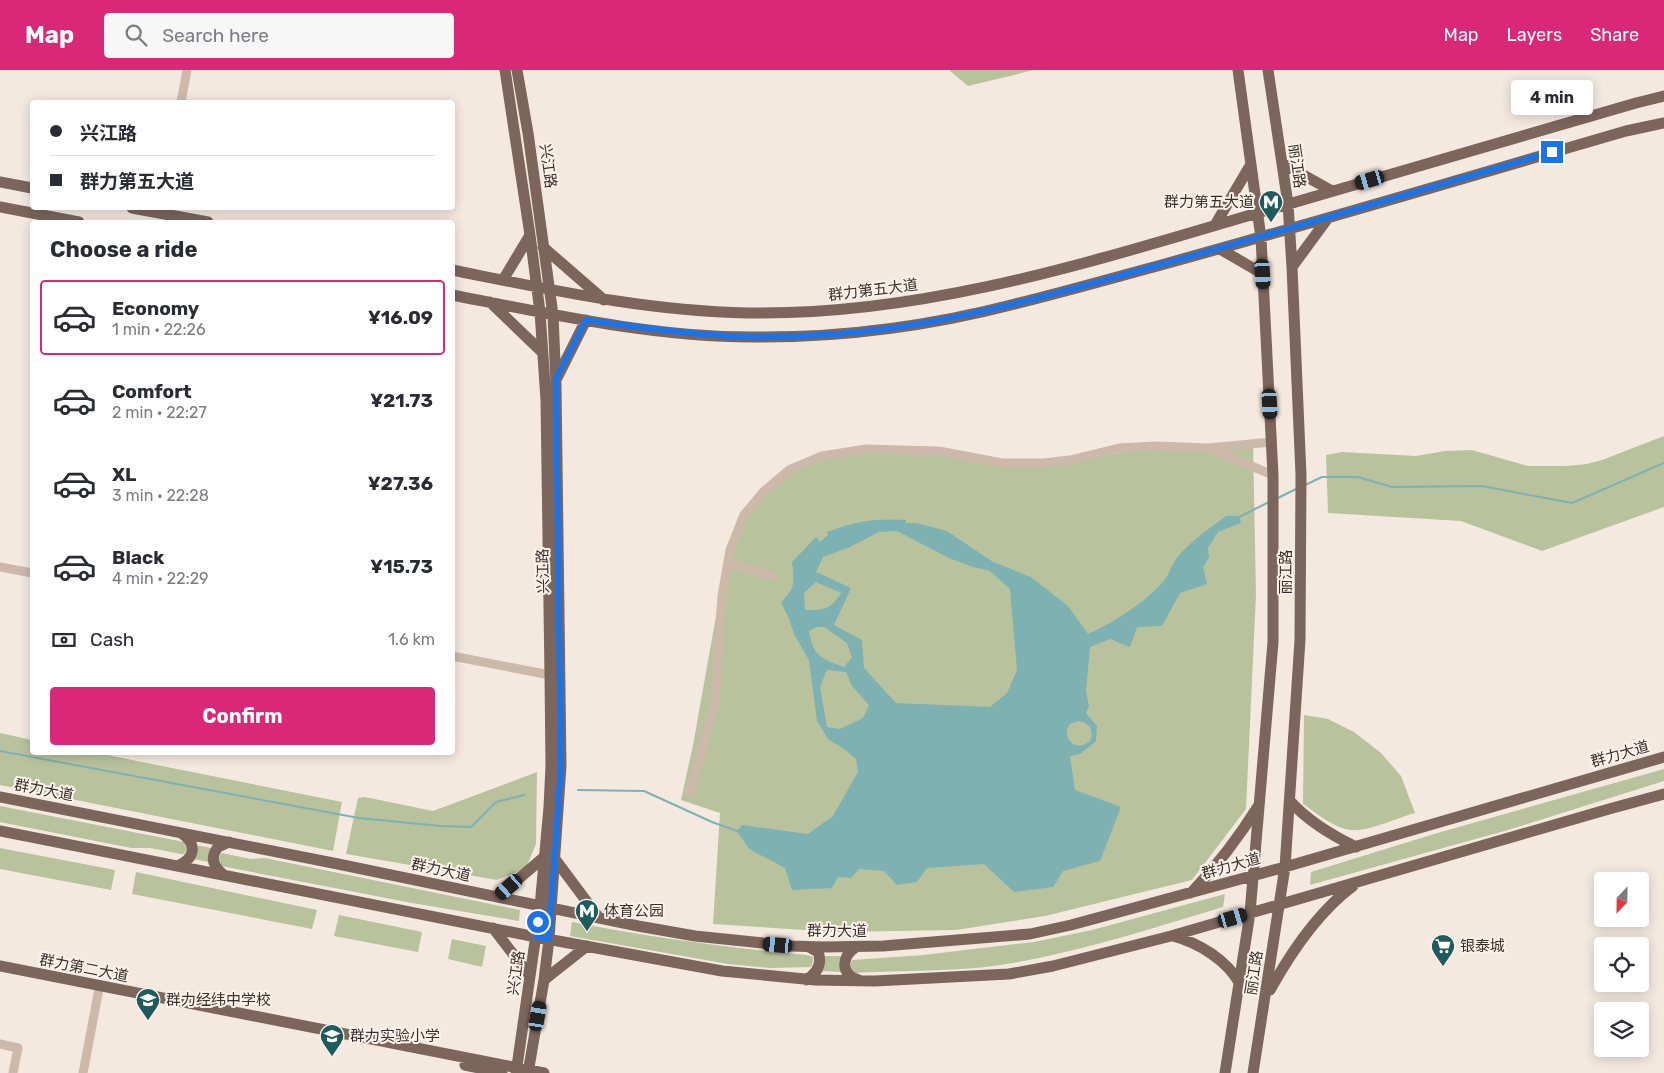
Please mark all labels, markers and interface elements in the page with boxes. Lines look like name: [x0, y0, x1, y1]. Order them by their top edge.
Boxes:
search box: [104, 13, 454, 58]
text: Map: [25, 21, 74, 49]
icon: search: [122, 21, 150, 49]
text: Search here: [162, 24, 269, 47]
text: Map: [1444, 24, 1479, 46]
text: Layers: [1507, 24, 1562, 46]
text: Share: [1590, 24, 1639, 46]
callout: 4 min: [1511, 79, 1593, 114]
text: 4 min: [1530, 88, 1574, 107]
text: 兴江路: [80, 122, 137, 145]
route end: [1541, 141, 1563, 163]
street label: 兴江路: [536, 142, 560, 190]
street label: 丽江路: [1285, 142, 1309, 190]
car: [1353, 169, 1386, 191]
text: 群力第五大道: [80, 170, 194, 193]
metro station icon: 群力第五大道: [1258, 189, 1284, 223]
place label: 群力第五大道: [1164, 193, 1254, 211]
text: Choose a ride: [50, 236, 197, 263]
car: [1254, 259, 1271, 289]
street label: 群力第五大道: [827, 276, 919, 304]
icon: car: [52, 295, 97, 340]
text: Economy: [112, 297, 199, 320]
text: ¥16.09: [368, 306, 433, 329]
text: 1 min · 22:26: [112, 320, 206, 339]
icon: car: [52, 378, 97, 423]
text: Comfort: [112, 380, 192, 403]
text: ¥21.73: [370, 389, 433, 412]
car: [1261, 389, 1278, 419]
text: 2 min · 22:27: [112, 403, 207, 422]
icon: car: [52, 461, 97, 506]
text: XL: [112, 463, 136, 486]
text: ¥27.36: [367, 472, 433, 495]
text: 3 min · 22:28: [112, 486, 209, 505]
icon: car: [52, 544, 97, 589]
text: Black: [112, 546, 164, 569]
street label: 兴江路: [534, 548, 552, 594]
street label: 丽江路: [1277, 549, 1295, 595]
text: ¥15.73: [370, 555, 433, 578]
text: 4 min · 22:29: [112, 569, 209, 588]
icon: cash: [50, 626, 78, 654]
text: Cash: [90, 628, 134, 651]
text: 1.6 km: [388, 630, 435, 649]
button: Confirm: [50, 687, 435, 745]
street label: 群力大道: [1589, 737, 1651, 771]
street label: 群力大道: [13, 775, 75, 805]
street label: 群力大道: [1200, 849, 1262, 883]
street label: 群力大道: [410, 855, 472, 885]
car: [492, 871, 525, 903]
north arrow: [1594, 872, 1649, 928]
map controls: [1594, 872, 1649, 1057]
metro station icon: 体育公园: [574, 898, 600, 932]
place label: 体育公园: [604, 902, 664, 920]
car: [1216, 907, 1249, 929]
route start: [527, 911, 549, 933]
street label: 群力大道: [807, 922, 867, 940]
supermarket icon: 银泰城: [1430, 933, 1456, 967]
car: [762, 936, 793, 954]
place label: 银泰城: [1460, 937, 1505, 955]
button: locate: [1594, 937, 1649, 992]
street label: 兴江路: [504, 949, 528, 997]
street label: 丽江路: [1242, 949, 1266, 997]
street label: 群力第二大道: [38, 951, 130, 985]
school or university icon: 群力经纬中学校: [135, 987, 161, 1021]
place label: 群力经纬中学校: [166, 991, 271, 1009]
car: [528, 1000, 547, 1032]
button: layers: [1594, 1002, 1649, 1057]
school or university icon: 群力实验小学: [319, 1023, 345, 1057]
place label: 群力实验小学: [350, 1027, 440, 1045]

